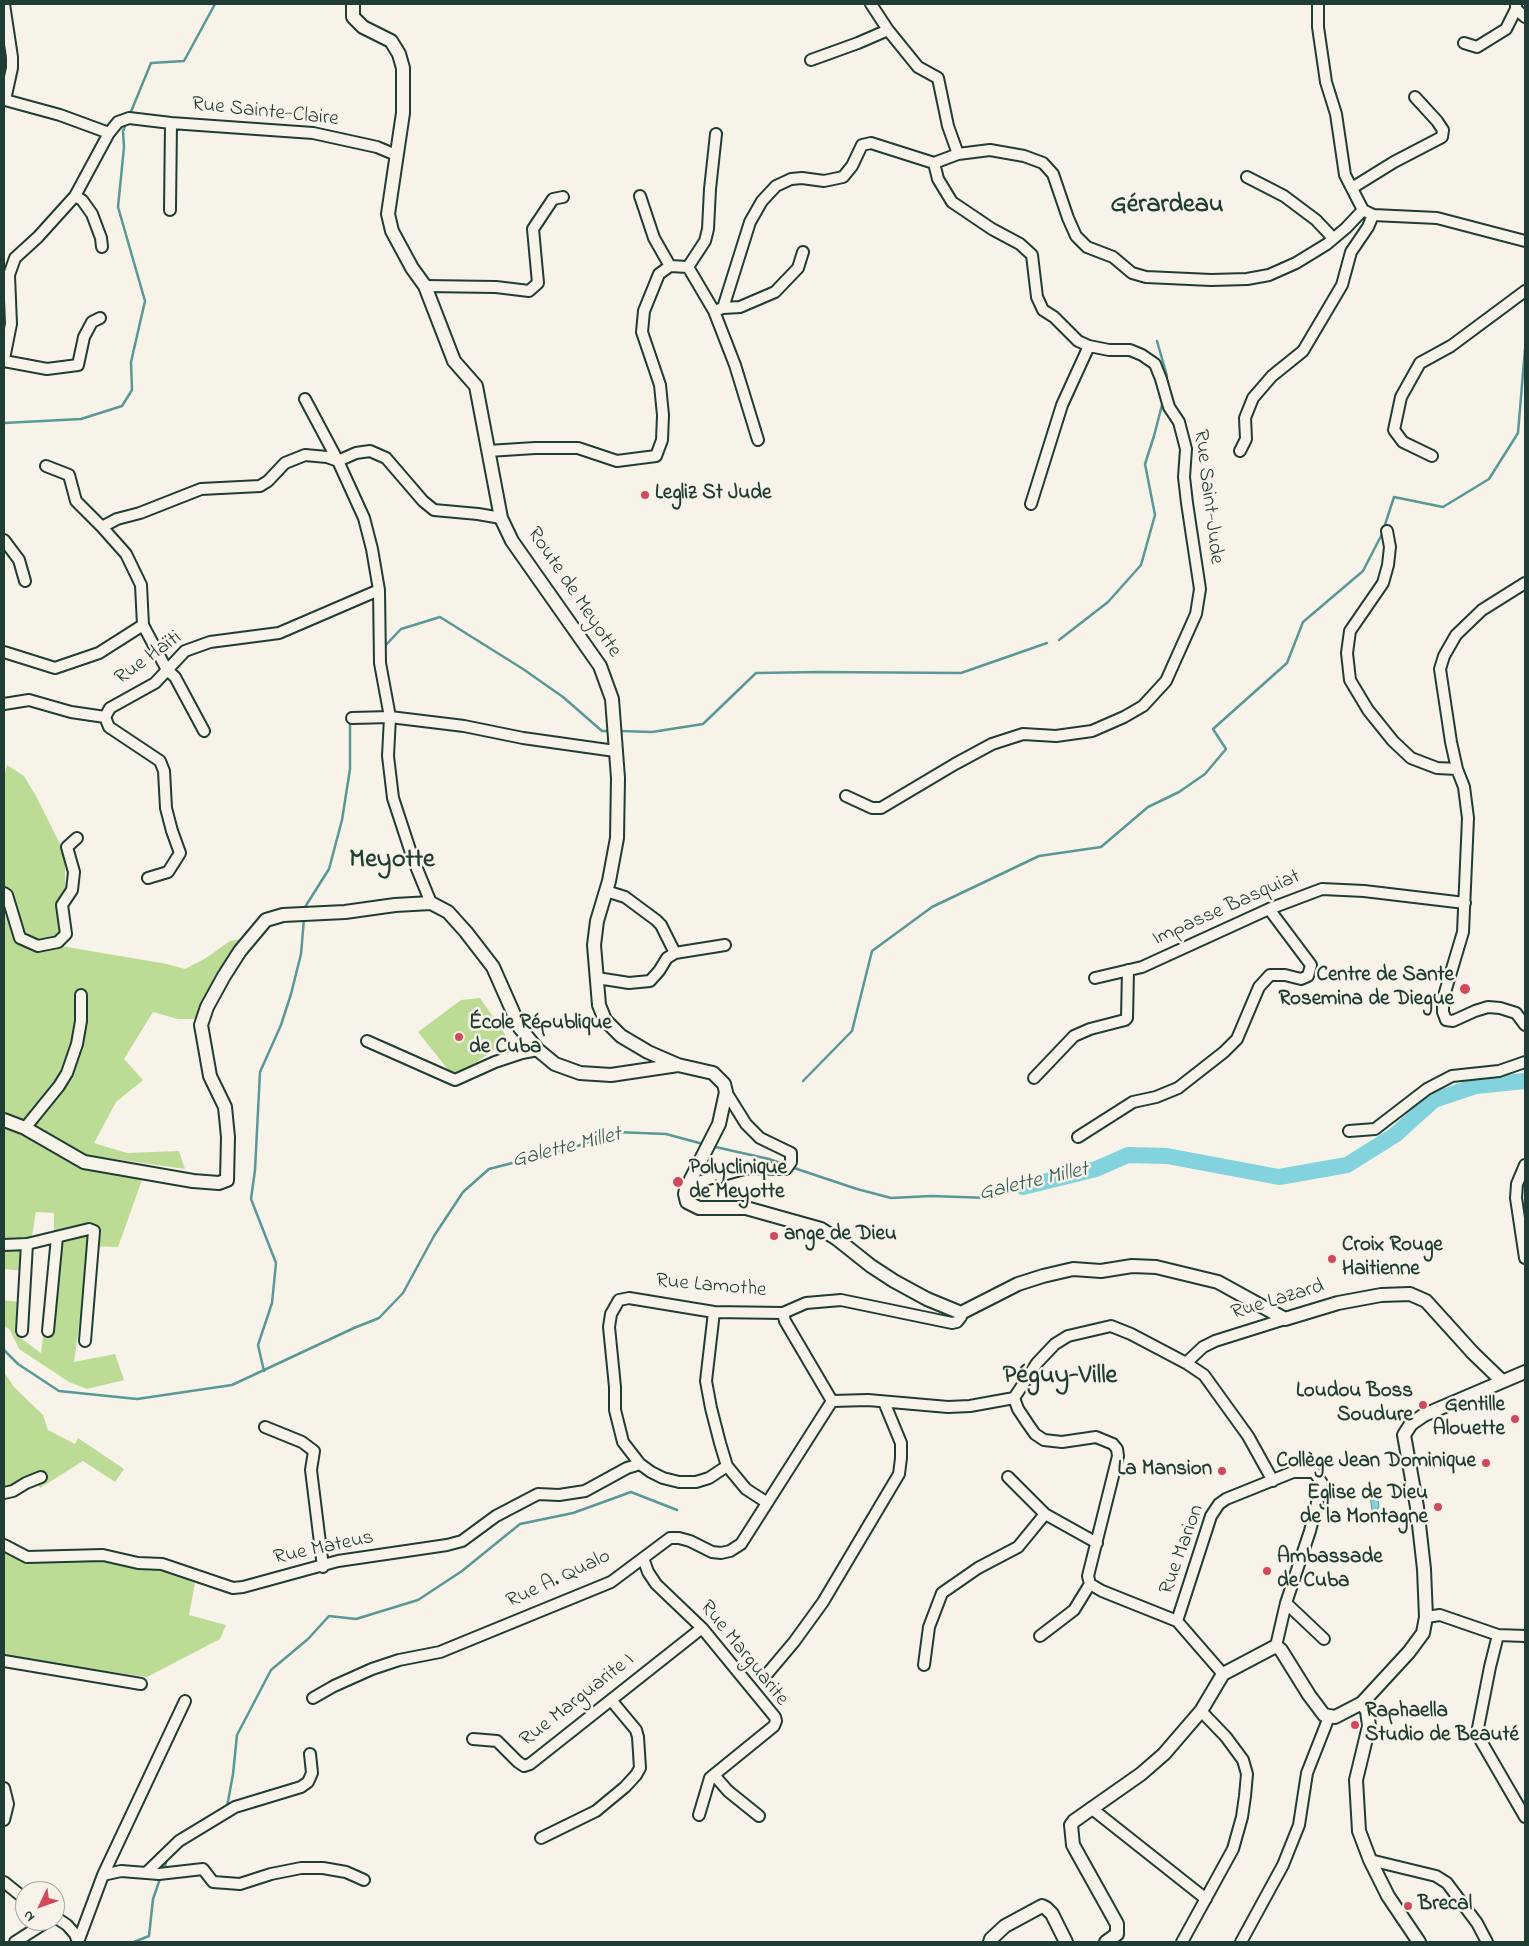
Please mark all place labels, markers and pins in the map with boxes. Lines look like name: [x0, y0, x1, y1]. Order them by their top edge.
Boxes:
place label: Legliz St Jude: [655, 482, 771, 508]
marker: Legliz St Jude: [639, 489, 651, 501]
place label: Centre de Sante Rosemina de Diegue: [1278, 964, 1454, 1014]
marker: Centre de Sante Rosemina de Diegue: [1458, 982, 1472, 996]
place label: École République de Cuba: [469, 1012, 612, 1062]
marker: École République de Cuba: [453, 1031, 465, 1043]
place label: Polyclinique de Meyotte: [689, 1157, 787, 1207]
marker: Polyclinique de Meyotte: [671, 1175, 685, 1189]
place label: ange de Dieu: [784, 1223, 897, 1249]
marker: ange de Dieu: [768, 1230, 780, 1242]
place label: Croix Rouge Haitienne: [1342, 1234, 1443, 1284]
marker: Croix Rouge Haitienne: [1326, 1253, 1338, 1265]
place label: Loudou Boss Soudure: [1296, 1380, 1413, 1430]
place label: Gentille Alouette: [1433, 1394, 1505, 1444]
marker: Loudou Boss Soudure: [1417, 1399, 1429, 1411]
marker: Gentille Alouette: [1509, 1413, 1521, 1425]
place label: Collège Jean Dominique: [1276, 1450, 1476, 1476]
marker: Collège Jean Dominique: [1480, 1457, 1492, 1469]
place label: La Mansion: [1117, 1458, 1212, 1484]
marker: La Mansion: [1216, 1465, 1228, 1477]
place label: Eglise de Dieu de la Montagne: [1300, 1482, 1428, 1532]
marker: Eglise de Dieu de la Montagne: [1432, 1501, 1444, 1513]
place label: Ambassade de Cuba: [1277, 1546, 1383, 1596]
marker: Ambassade de Cuba: [1261, 1565, 1273, 1577]
place label: Raphaella Studio de Beauté: [1365, 1700, 1519, 1750]
marker: Raphaella Studio de Beauté: [1349, 1719, 1361, 1731]
place label: Brecal: [1418, 1893, 1472, 1919]
marker: Brecal: [1402, 1900, 1414, 1912]

